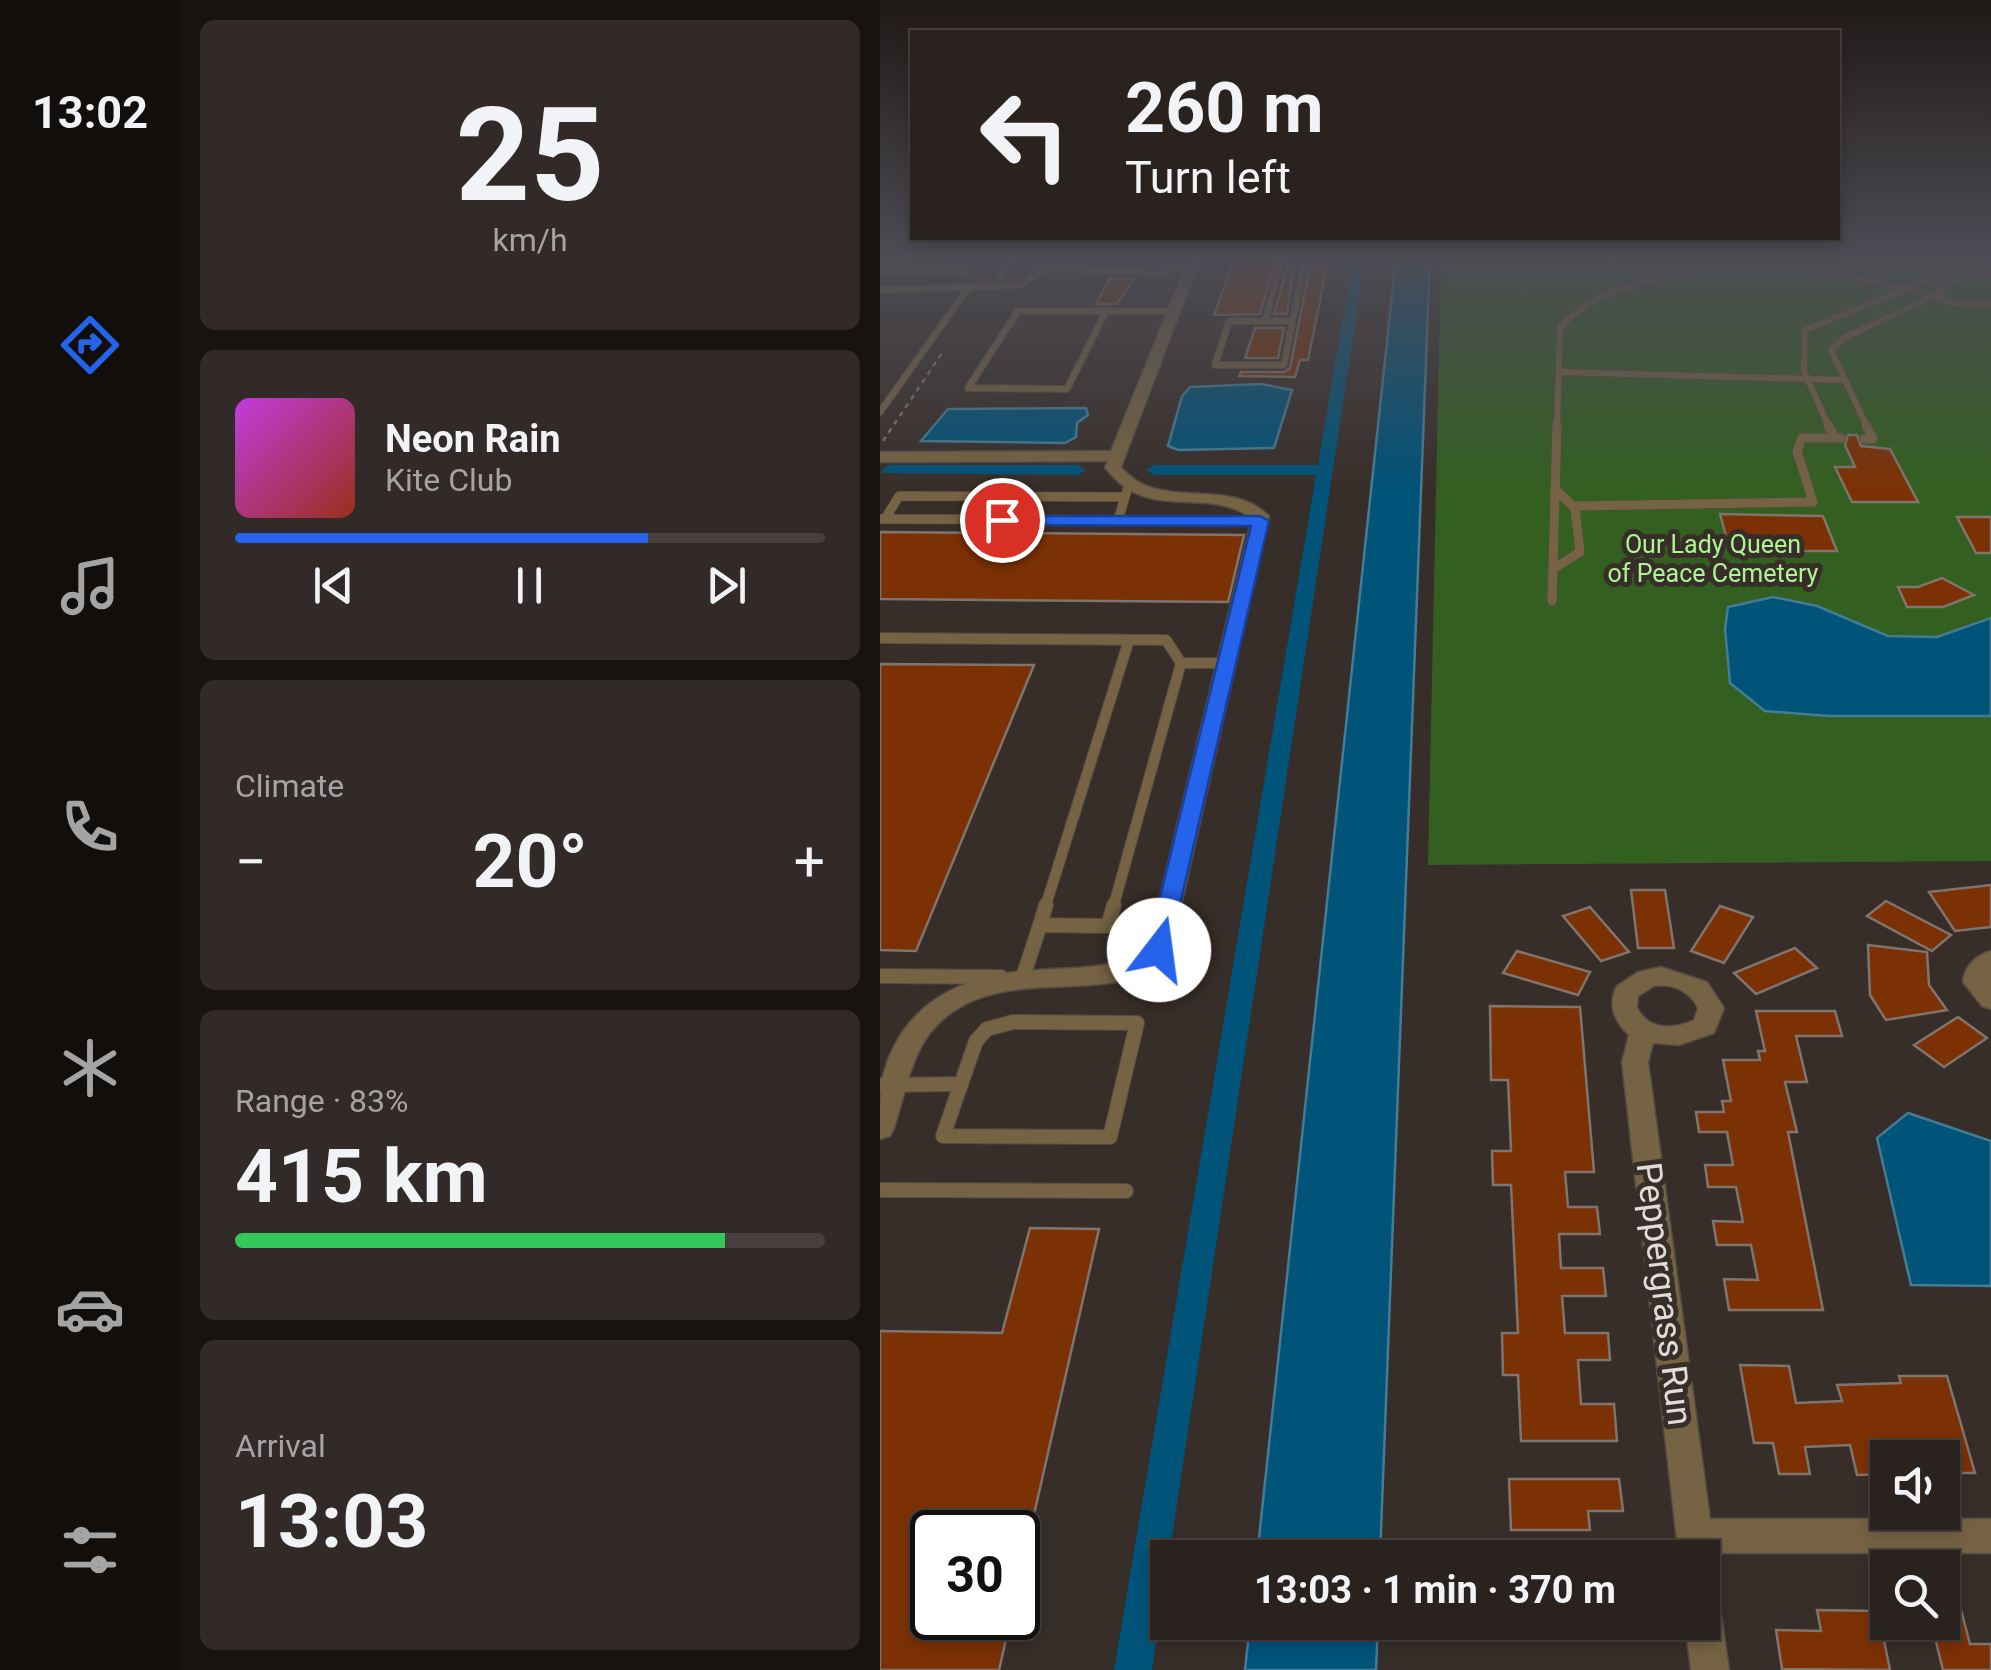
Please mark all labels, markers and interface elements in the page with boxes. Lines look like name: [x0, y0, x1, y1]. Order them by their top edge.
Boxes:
text: 260 m: [1125, 67, 1324, 149]
icon: left: [960, 70, 1090, 200]
text: 25: [455, 79, 605, 232]
text: 13:02: [32, 86, 148, 139]
text: Turn left: [1125, 151, 1291, 204]
text: km/h: [492, 221, 568, 259]
icon: directions: [55, 310, 125, 380]
text: Neon Rain: [385, 417, 561, 461]
text: Kite Club: [385, 461, 512, 499]
pin: [960, 478, 1045, 563]
icon: arrive: [975, 493, 1030, 548]
park label: Our Lady Queen of Peace Cemetery: [1608, 530, 1819, 588]
icon: music: [55, 551, 125, 621]
icon: previous: [306, 558, 361, 613]
icon: pause: [502, 558, 557, 613]
icon: next: [699, 558, 754, 613]
text: Climate: [235, 767, 344, 805]
icon: phone: [55, 792, 125, 862]
text: 20°: [472, 817, 588, 905]
text: −: [235, 830, 266, 894]
text: +: [794, 830, 825, 894]
position arrow: [1107, 898, 1211, 1002]
icon: climate: [55, 1033, 125, 1103]
text: Range · 83%: [235, 1082, 408, 1120]
text: 415 km: [235, 1132, 488, 1220]
street label: Peppergrass Run: [1628, 1160, 1700, 1428]
icon: car: [55, 1274, 125, 1344]
text: Arrival: [235, 1427, 326, 1465]
map controls: [1870, 1440, 1960, 1640]
button: sound: [1870, 1440, 1960, 1530]
text: 13:03: [235, 1477, 428, 1565]
speed limit sign: 30: [910, 1510, 1040, 1640]
icon: filters: [55, 1515, 125, 1585]
button: search: [1870, 1550, 1960, 1640]
text: 13:03 · 1 min · 370 m: [1254, 1568, 1616, 1612]

